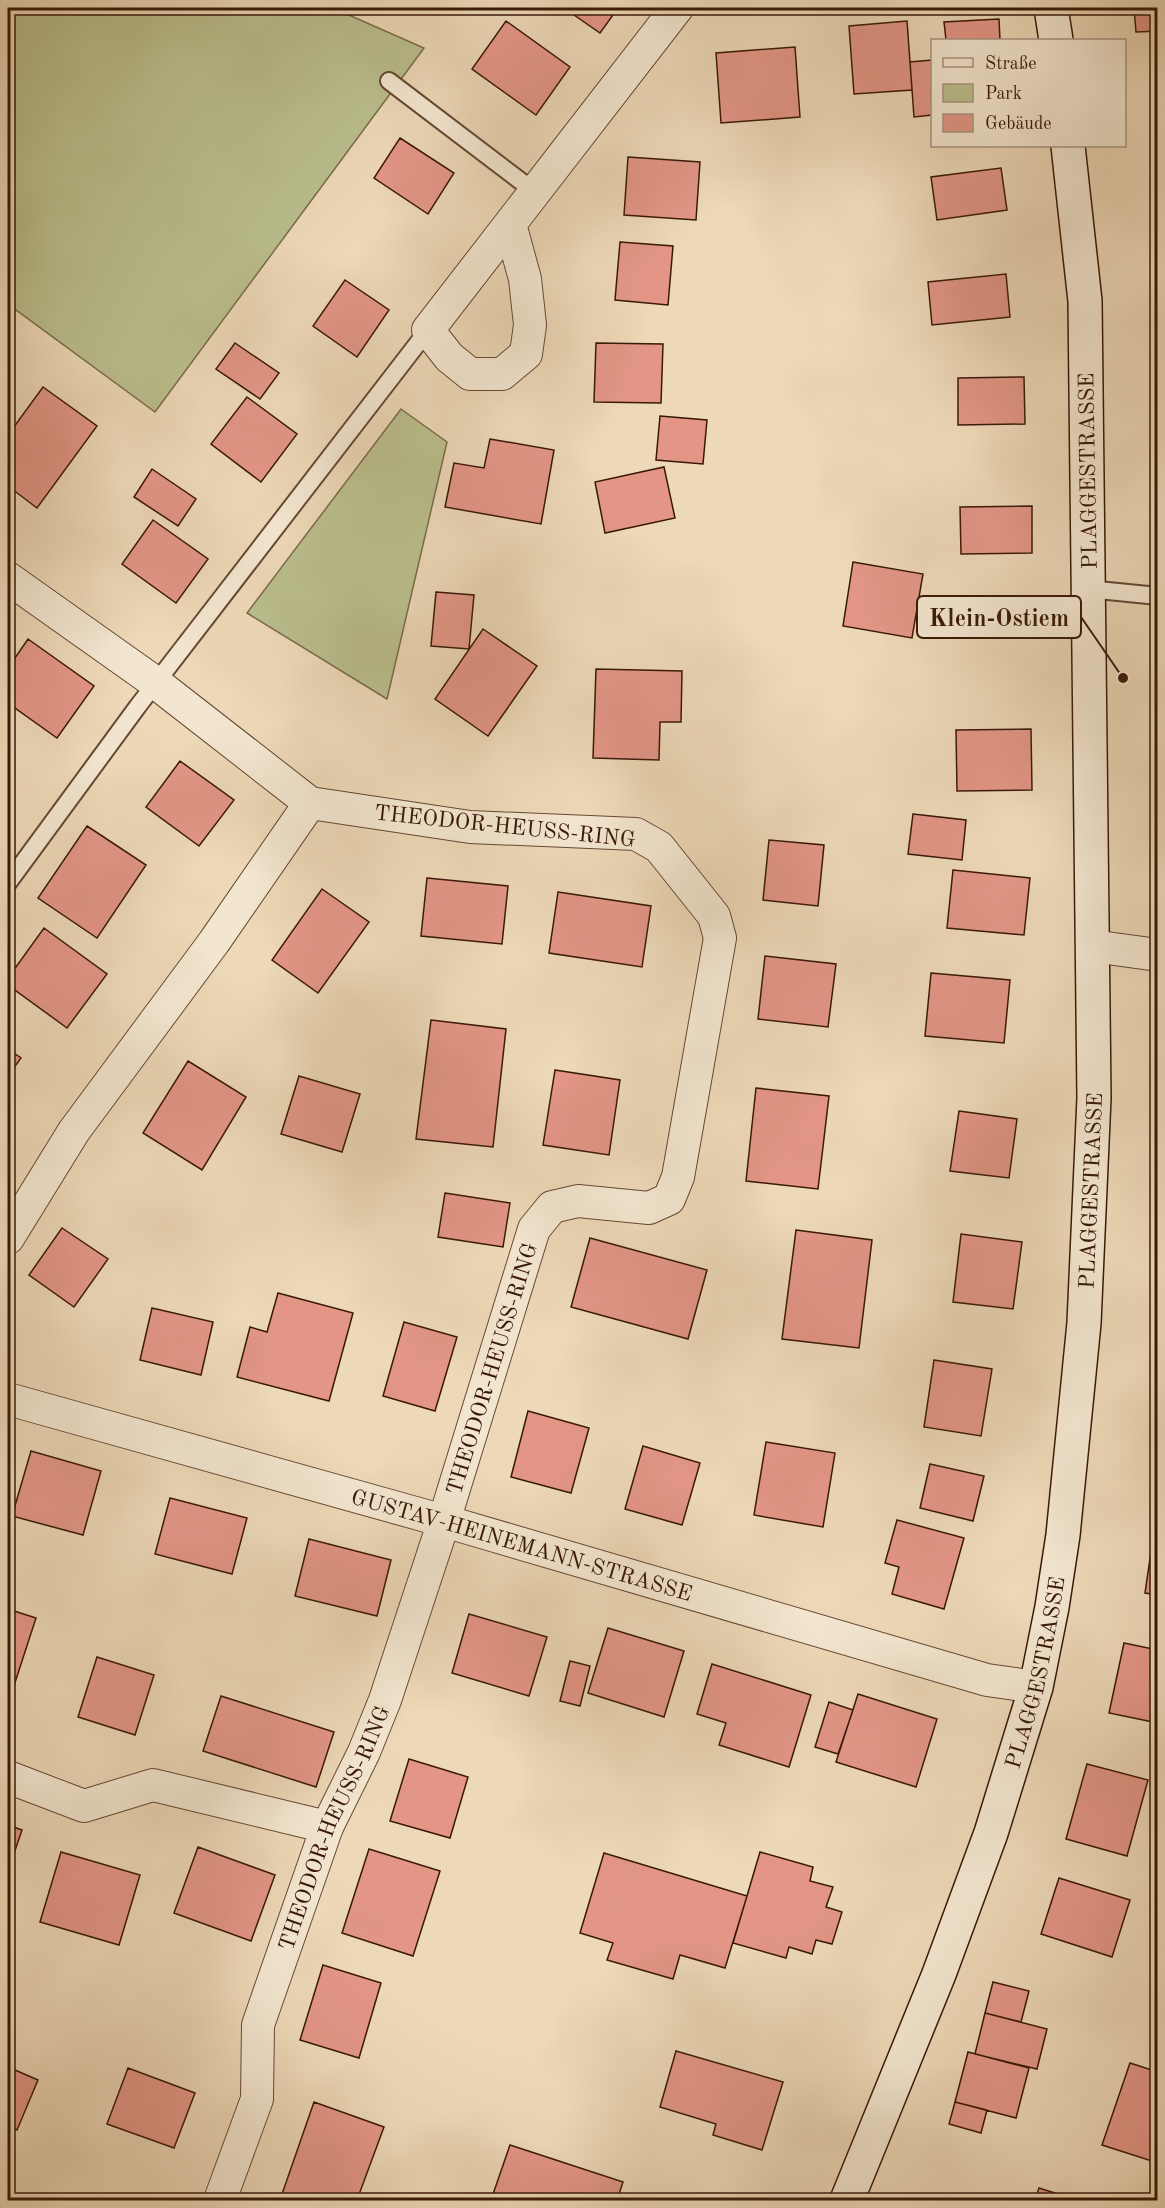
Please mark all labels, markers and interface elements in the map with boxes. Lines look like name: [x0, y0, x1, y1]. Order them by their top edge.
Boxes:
legend: [931, 39, 1126, 147]
text: Straße: [985, 55, 1036, 73]
text: Park: [985, 85, 1022, 103]
text: Gebäude: [985, 115, 1052, 133]
street label: PLAGGESTRASSE: [1076, 372, 1102, 569]
callout: Klein-Ostiem: [917, 596, 1081, 638]
text: Klein-Ostiem: [929, 608, 1069, 632]
street label: THEODOR-HEUSS-RING: [373, 802, 637, 852]
street label: PLAGGESTRASSE: [1077, 1092, 1107, 1290]
street label: THEODOR-HEUSS-RING: [444, 1240, 542, 1498]
street label: GUSTAV-HEINEMANN-STRASSE: [348, 1487, 694, 1606]
street label: PLAGGESTRASSE: [1003, 1575, 1069, 1772]
street label: THEODOR-HEUSS-RING: [276, 1703, 395, 1954]

